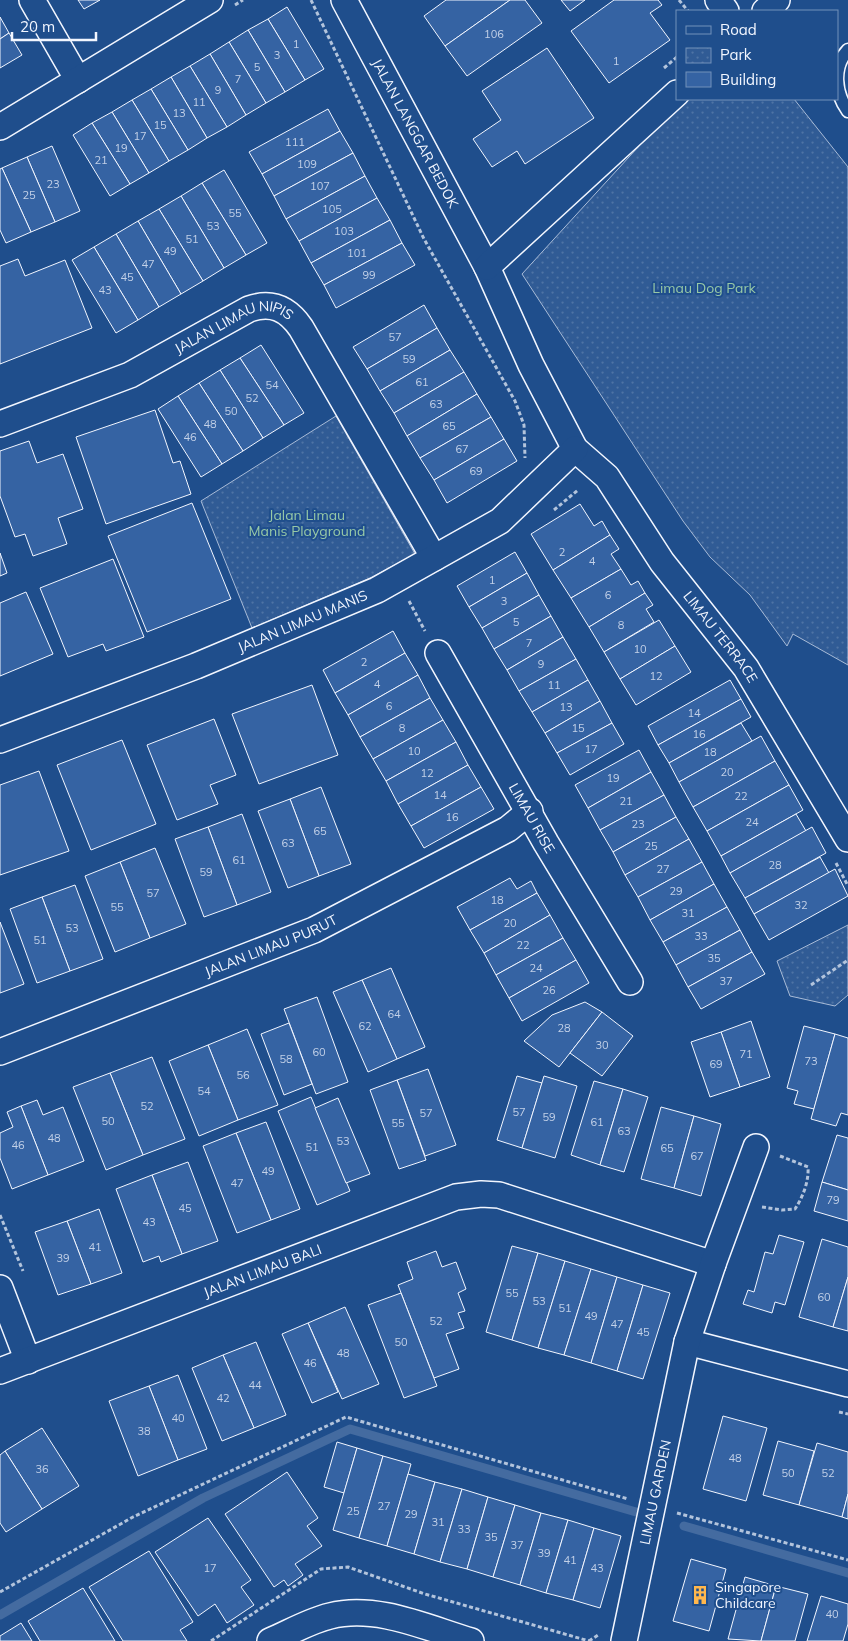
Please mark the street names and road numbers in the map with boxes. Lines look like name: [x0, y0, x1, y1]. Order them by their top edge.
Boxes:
street label: JALAN LANGGAR BEDOK: [368, 55, 463, 212]
street label: JALAN LIMAU NIPIS: [171, 297, 297, 358]
street label: JALAN LIMAU MANIS: [235, 586, 370, 657]
street label: LIMAU TERRACE: [679, 587, 762, 686]
street label: LIMAU RISE: [505, 780, 559, 856]
street label: JALAN LIMAU PURUT: [202, 910, 341, 981]
street label: JALAN LIMAU BALI: [201, 1240, 324, 1302]
street label: LIMAU GARDEN: [636, 1438, 675, 1546]

